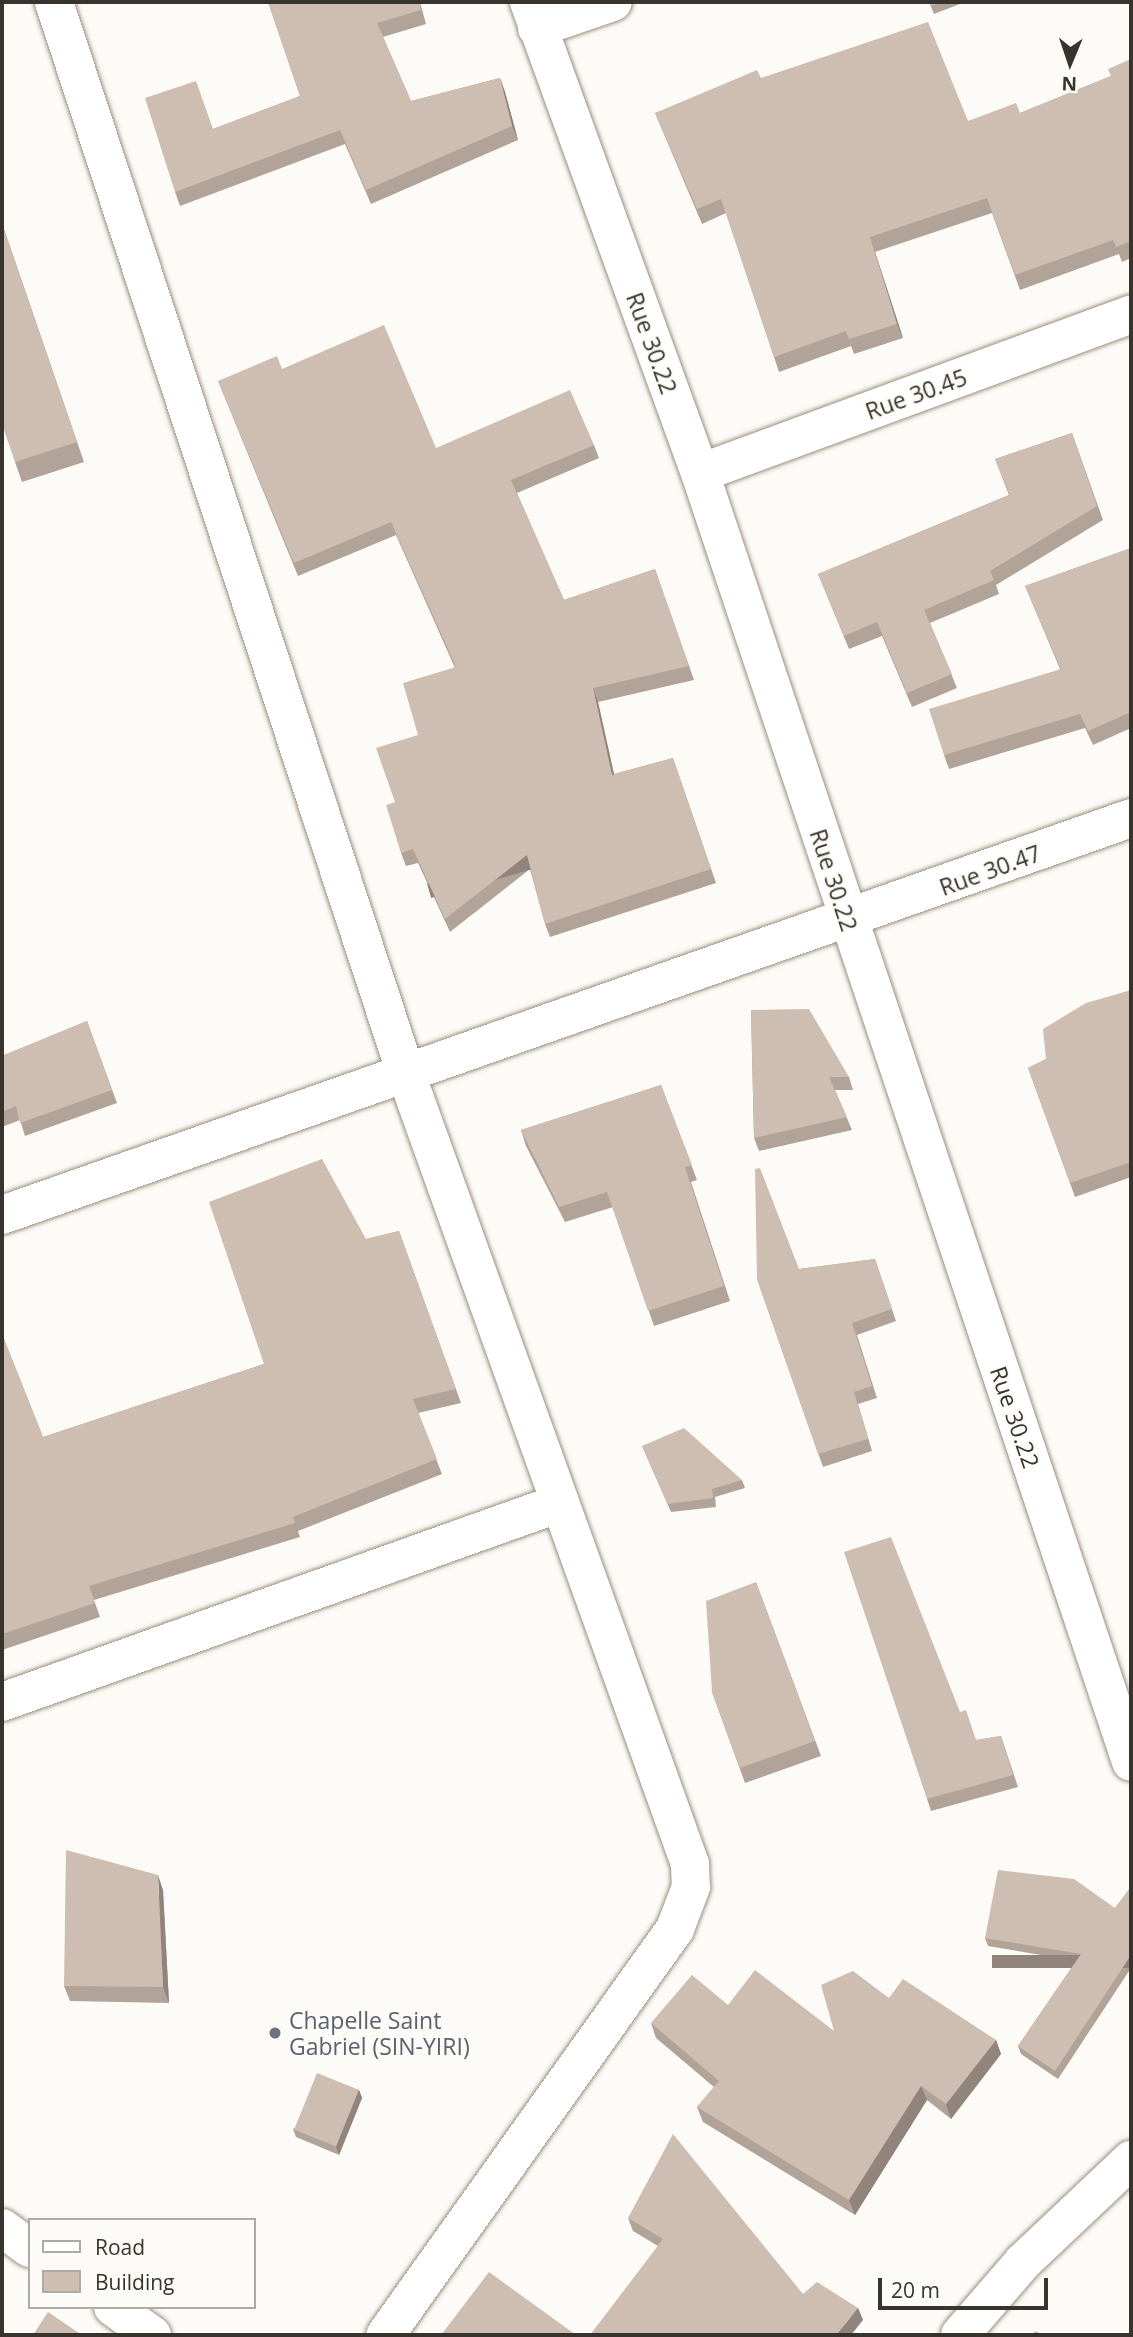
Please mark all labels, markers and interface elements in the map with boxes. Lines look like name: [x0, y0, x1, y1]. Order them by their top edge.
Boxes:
north arrow: [1035, 28, 1105, 98]
text: N: [1061, 71, 1077, 97]
street label: Rue 30.22: [621, 289, 683, 397]
street label: Rue 30.45: [862, 363, 970, 425]
street label: Rue 30.22: [805, 825, 863, 935]
street label: Rue 30.47: [936, 839, 1044, 901]
street label: Rue 30.22: [985, 1362, 1045, 1472]
place label: Chapelle Saint Gabriel (SIN-YIRI): [289, 2006, 470, 2060]
marker: Chapelle Saint Gabriel (SIN-YIRI): [267, 2025, 283, 2041]
legend: [28, 2218, 256, 2309]
text: Road: [95, 2233, 145, 2261]
scale bar: [881, 2264, 1051, 2308]
text: Building: [95, 2268, 174, 2296]
text: 20 m: [891, 2276, 940, 2304]

